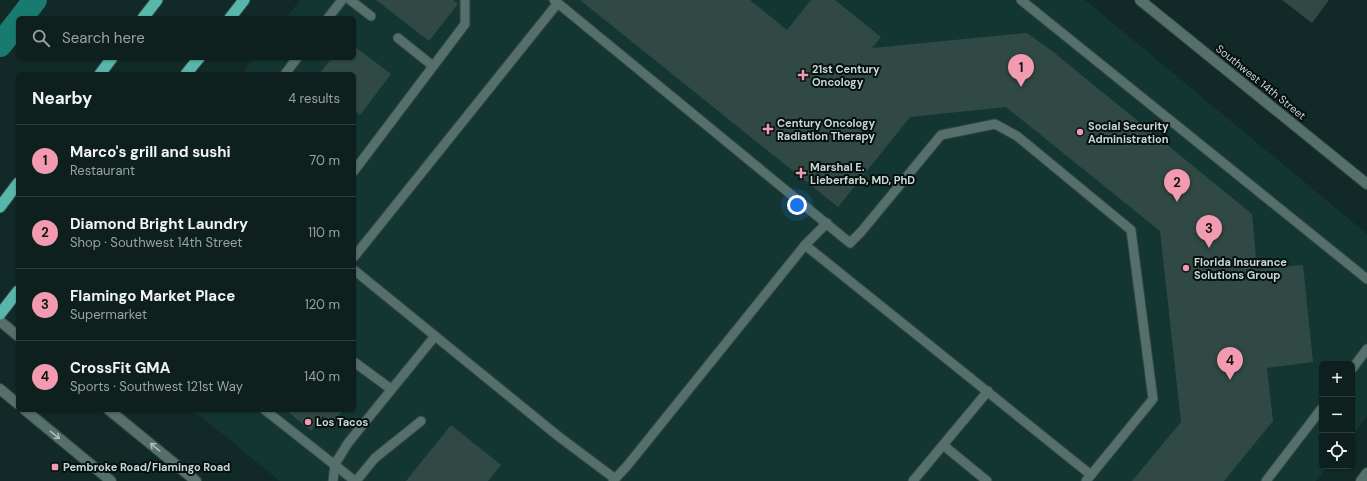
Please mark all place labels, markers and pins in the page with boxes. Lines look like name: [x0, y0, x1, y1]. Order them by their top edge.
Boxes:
pin: 1: [1008, 54, 1034, 87]
place label: 21st Century Oncology: [812, 62, 880, 89]
marker: 21st Century Oncology: [797, 69, 809, 81]
place label: Century Oncology Radiation Therapy: [777, 116, 875, 143]
place label: Social Security Administration: [1088, 119, 1169, 146]
marker: Century Oncology Radiation Therapy: [762, 123, 774, 135]
marker: Social Security Administration: [1075, 127, 1085, 137]
place label: Marshal E. Lieberfarb, MD, PhD: [810, 160, 915, 187]
marker: Marshal E. Lieberfarb, MD, PhD: [795, 167, 807, 179]
pin: 2: [1164, 169, 1190, 202]
pin: 3: [1196, 215, 1222, 248]
place label: Florida Insurance Solutions Group: [1194, 255, 1287, 282]
marker: Florida Insurance Solutions Group: [1181, 263, 1191, 273]
pin: 4: [1217, 347, 1243, 380]
place label: Los Tacos: [316, 415, 368, 429]
marker: Los Tacos: [303, 417, 313, 427]
place label: Pembroke Road/Flamingo Road: [63, 460, 230, 474]
marker: Pembroke Road/Flamingo Road: [50, 462, 60, 472]

